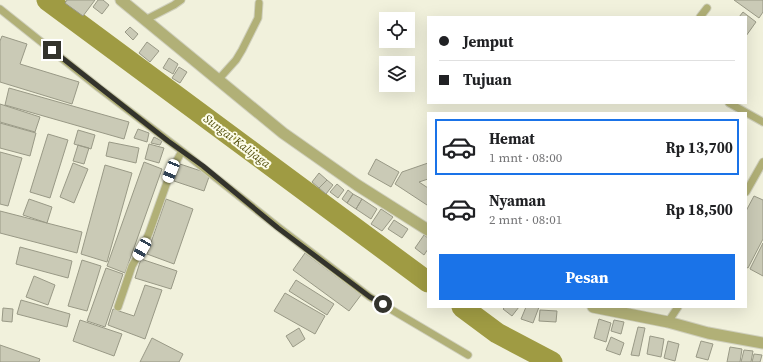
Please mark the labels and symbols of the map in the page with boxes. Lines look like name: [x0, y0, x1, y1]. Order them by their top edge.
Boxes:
route end: [43, 41, 61, 59]
water label: Sungai Kalijaga: [200, 111, 274, 172]
car: [161, 158, 181, 184]
car: [131, 236, 153, 262]
route start: [374, 295, 392, 313]

